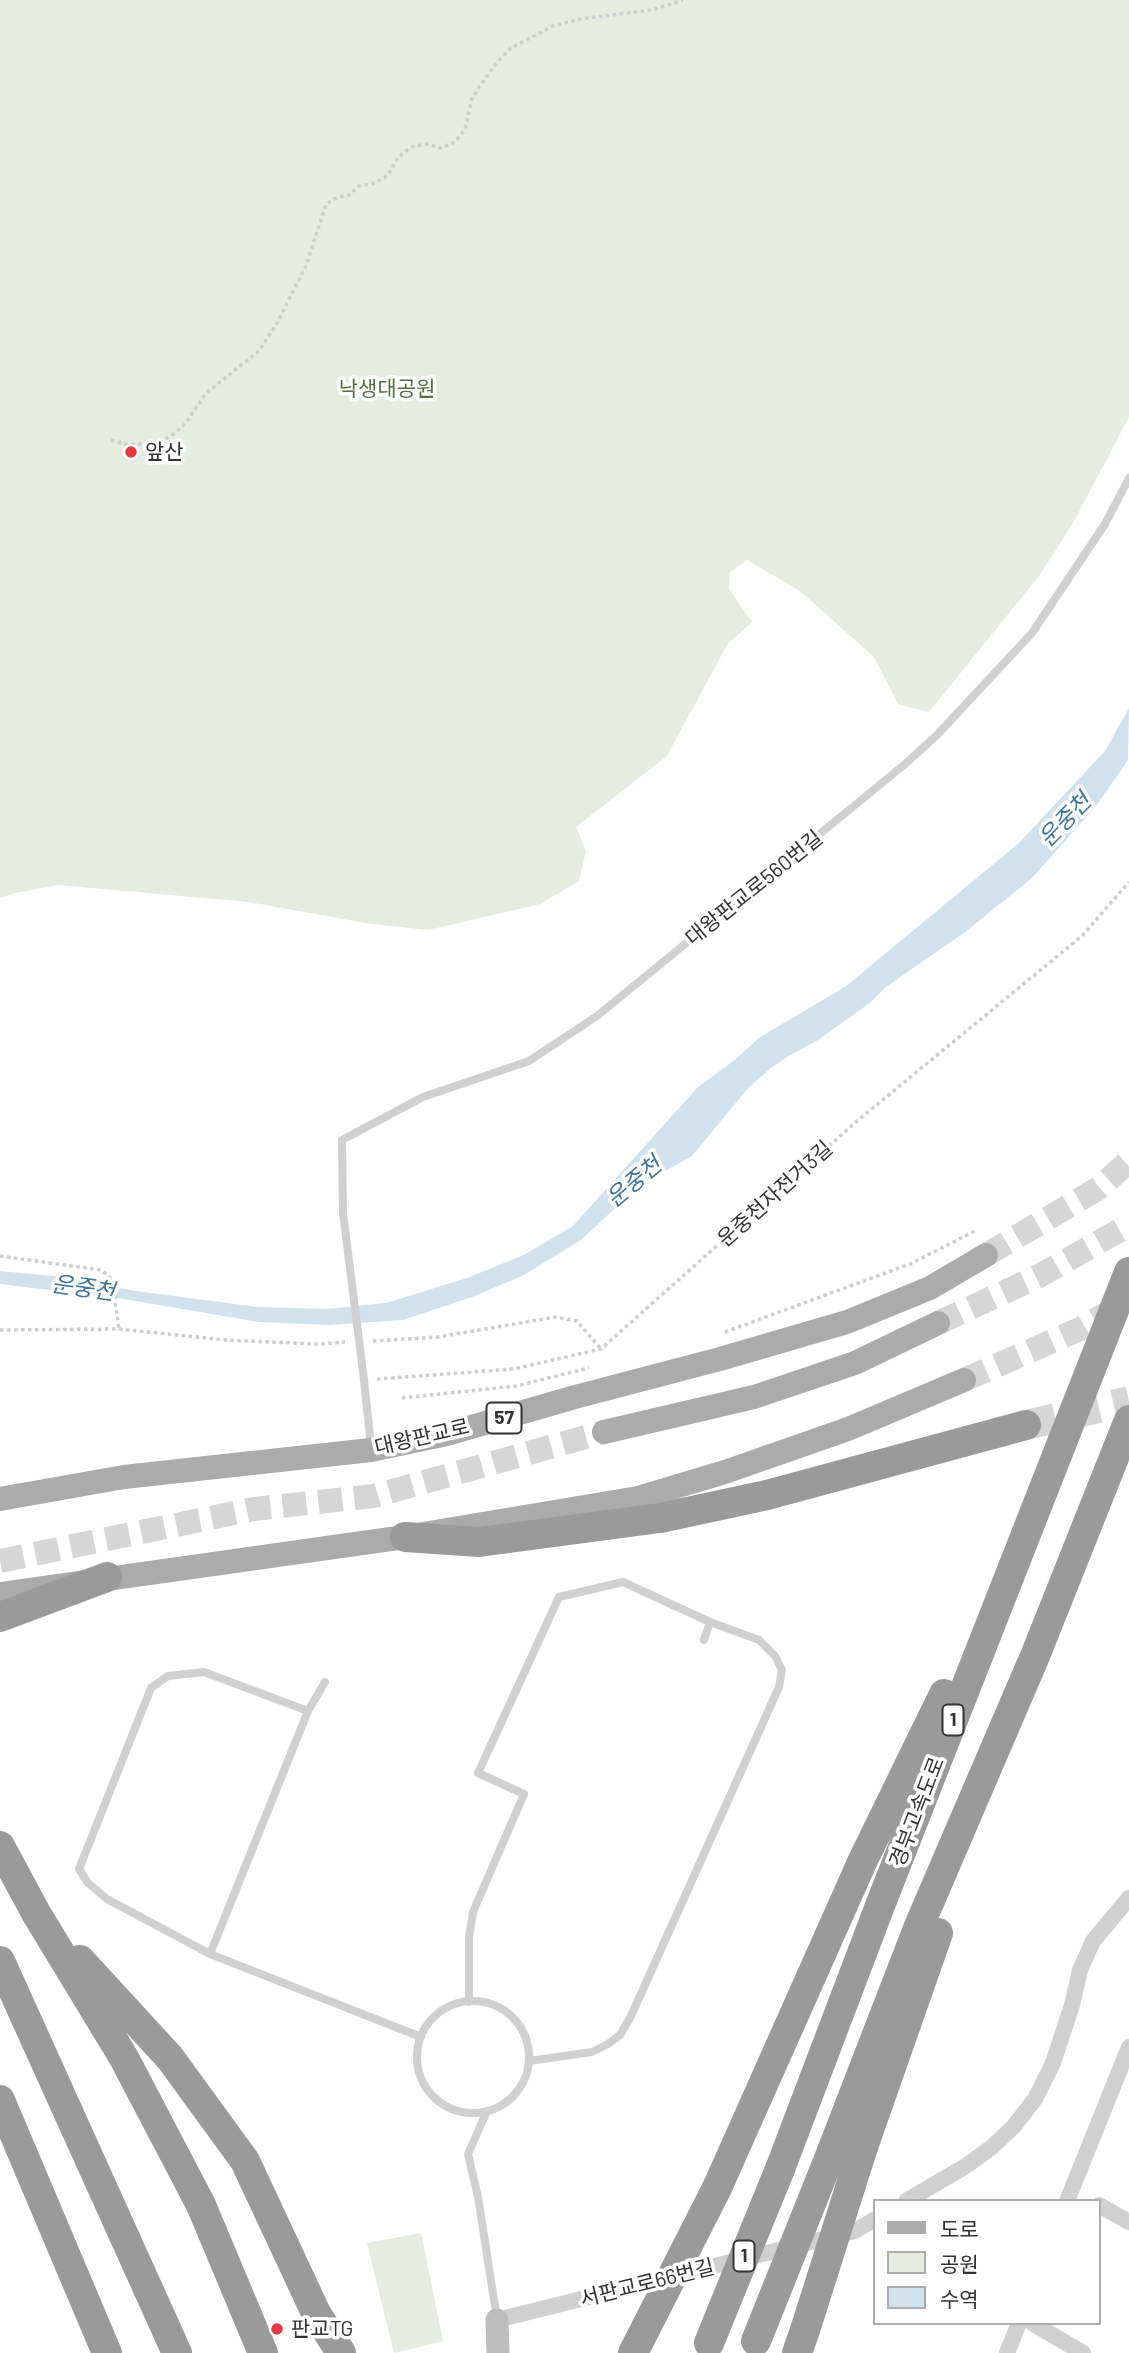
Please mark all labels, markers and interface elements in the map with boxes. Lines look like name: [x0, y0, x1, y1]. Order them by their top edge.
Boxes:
park label: 낙생대공원: [339, 376, 435, 402]
place label: 앞산: [145, 439, 184, 465]
marker: 앞산: [123, 444, 139, 460]
water label: 운중천: [1033, 788, 1097, 852]
street label: 대왕판교로560번길: [681, 825, 827, 951]
street label: 운중천자전거3길: [712, 1136, 838, 1252]
water label: 운중천: [601, 1151, 667, 1213]
water label: 운중천: [50, 1270, 116, 1306]
road number: 57: [486, 1402, 522, 1434]
street label: 대왕판교로: [372, 1414, 472, 1460]
road number: 1: [942, 1704, 964, 1736]
street label: 경부고속도로: [884, 1753, 950, 1871]
legend: [874, 2199, 1101, 2325]
text: 도로: [940, 2216, 979, 2241]
road number: 1: [734, 2240, 754, 2272]
text: 공원: [940, 2251, 979, 2276]
street label: 서판교로66번길: [577, 2254, 717, 2312]
text: 수역: [940, 2286, 979, 2311]
place label: 판교TG: [291, 2316, 353, 2342]
marker: 판교TG: [269, 2321, 285, 2337]

